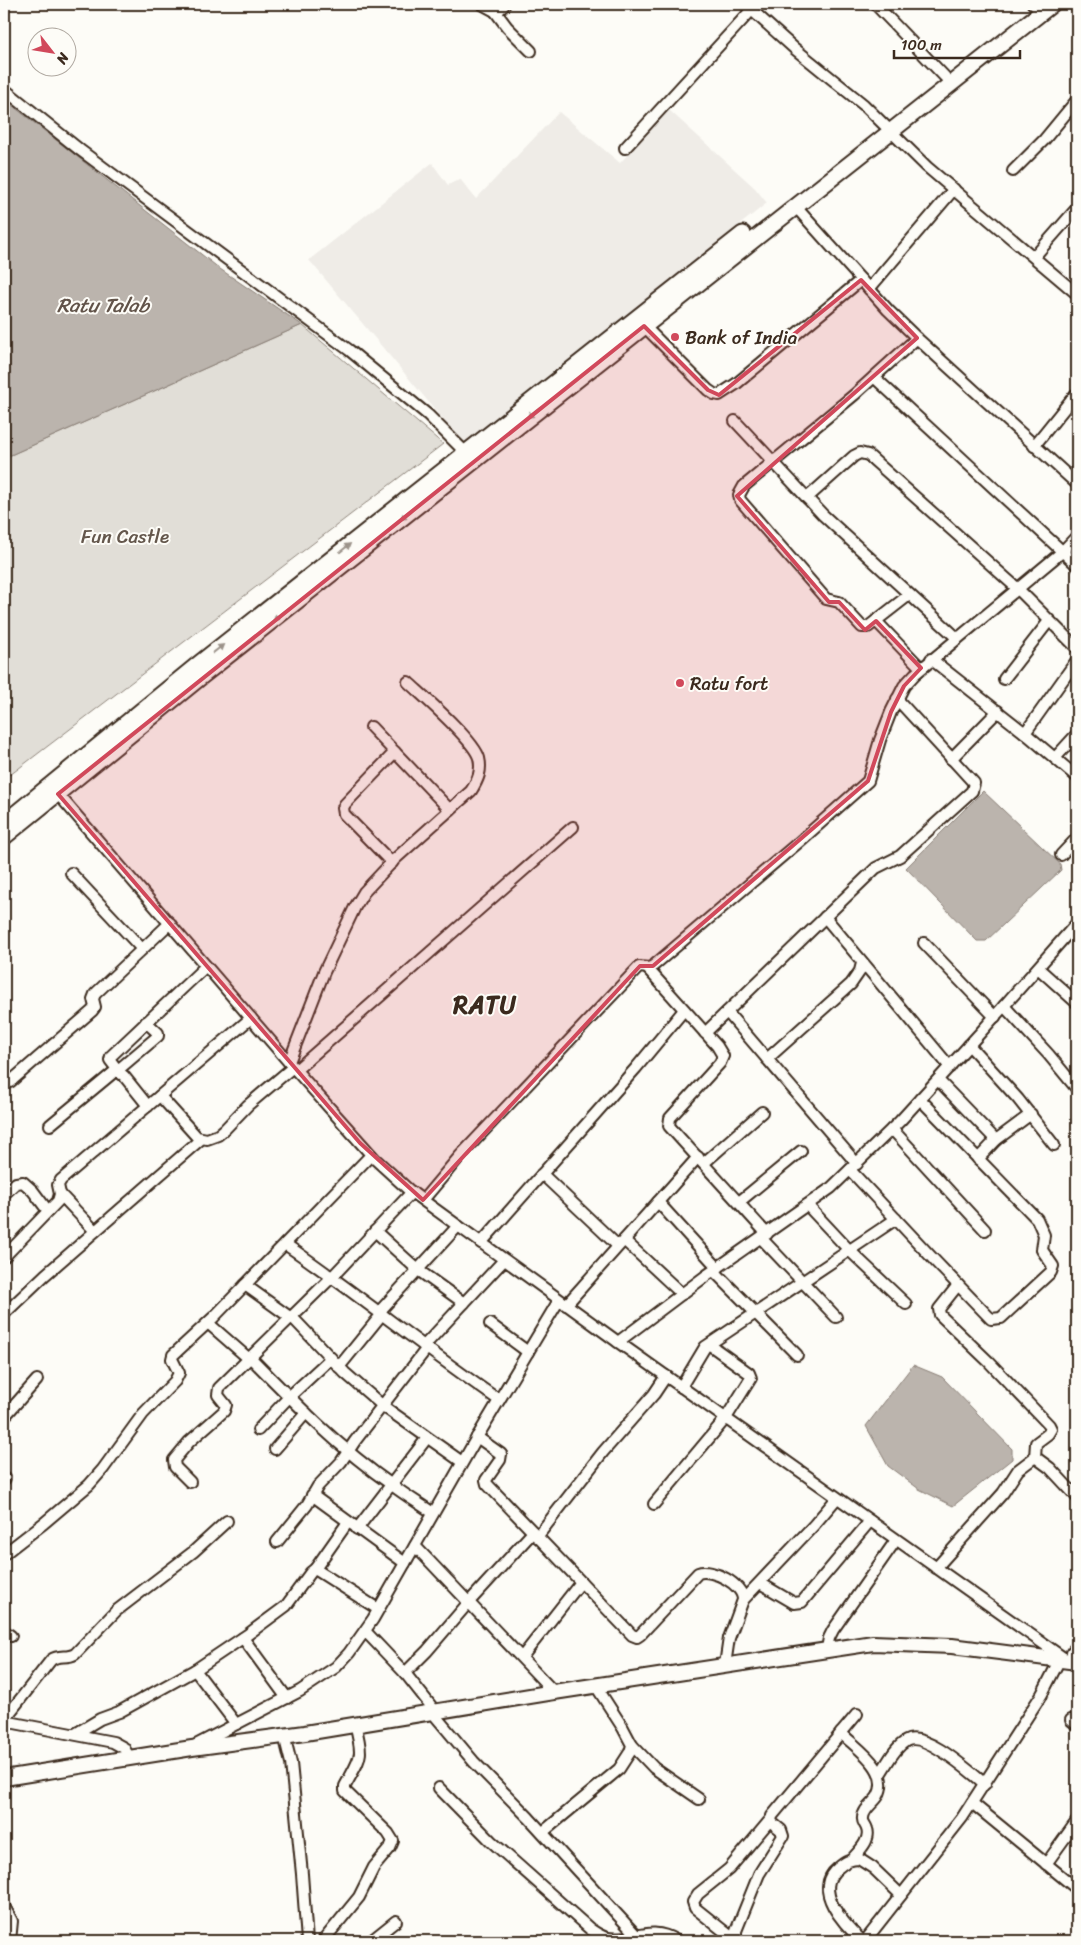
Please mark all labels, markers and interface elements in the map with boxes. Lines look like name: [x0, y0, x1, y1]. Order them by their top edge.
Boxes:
north arrow: [28, 28, 78, 78]
scale bar: [894, 28, 1020, 60]
text: 100 m: [901, 32, 942, 58]
text: N: [49, 47, 76, 69]
water label: Ratu Talab: [57, 288, 150, 323]
place label: Bank of India: [685, 321, 798, 354]
marker: Bank of India: [669, 331, 681, 343]
one-way arrow: [527, 408, 540, 419]
one-way arrow: [400, 509, 413, 520]
park label: Fun Castle: [81, 520, 169, 553]
one-way arrow: [338, 542, 351, 553]
one-way arrow: [273, 610, 286, 621]
one-way arrow: [211, 644, 225, 654]
place label: Ratu fort: [690, 667, 768, 700]
marker: Ratu fort: [674, 677, 686, 689]
district label: RATU: [452, 984, 517, 1026]

